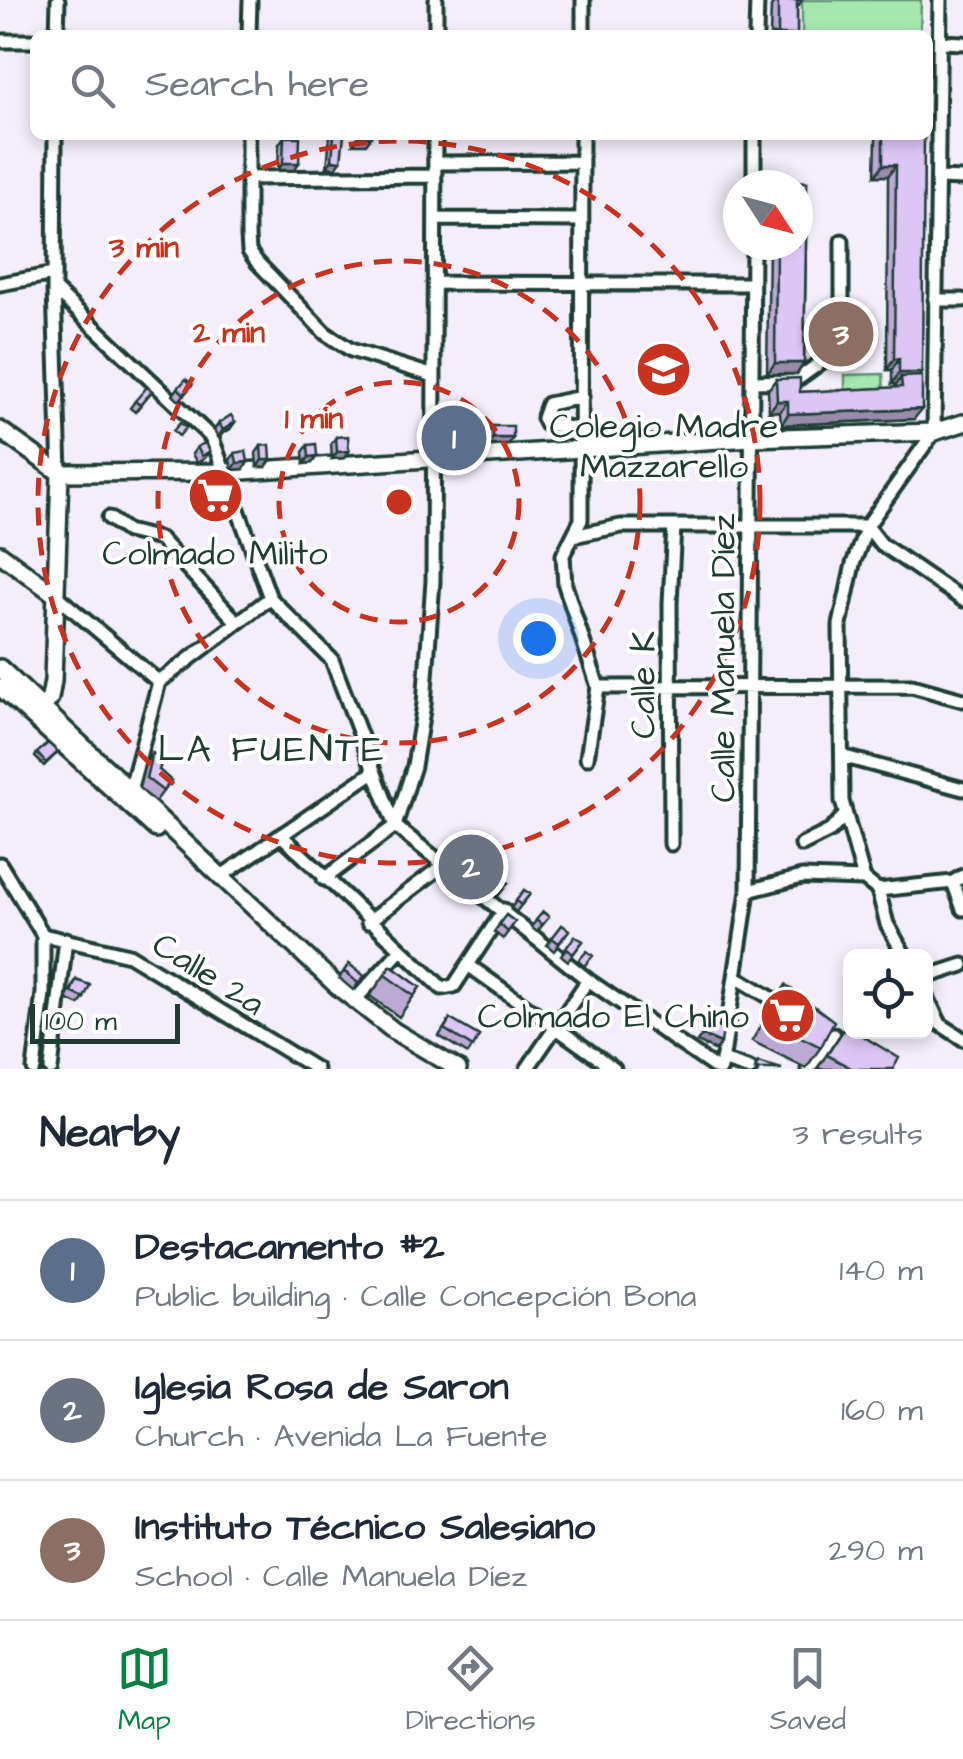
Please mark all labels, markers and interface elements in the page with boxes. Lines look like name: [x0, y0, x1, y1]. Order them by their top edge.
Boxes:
search box: [30, 30, 933, 140]
icon: search: [65, 58, 120, 113]
text: Search here: [145, 59, 369, 111]
north arrow: [723, 170, 813, 260]
text: 3 min: [108, 227, 179, 269]
pin: 3: [808, 296, 874, 372]
text: 2 min: [192, 312, 265, 354]
school or university icon: Colegio Madre Mazzarello: [634, 339, 694, 399]
text: 1 min: [285, 398, 343, 440]
pin: 1: [422, 400, 486, 476]
place label: Colegio Madre Mazzarello: [550, 402, 778, 491]
supermarket icon: Colmado Milito: [185, 466, 245, 526]
centre of rings: [381, 484, 417, 520]
street label: Calle Manuela Díez: [699, 513, 748, 803]
place label: Colmado Milito: [102, 529, 328, 578]
your location: [513, 613, 564, 664]
street label: Calle K: [619, 631, 668, 739]
district label: LA FUENTE: [158, 724, 386, 776]
pin: 2: [438, 830, 504, 904]
street label: Calle 2a: [142, 921, 274, 1028]
map controls: [843, 949, 933, 1039]
button: locate: [843, 949, 933, 1039]
supermarket icon: Colmado El Chino: [758, 985, 818, 1045]
place label: Colmado El Chino: [478, 992, 749, 1041]
scale bar: [30, 999, 180, 1044]
text: 100 m: [45, 1002, 117, 1041]
text: Nearby: [40, 1105, 180, 1163]
text: 3 results: [793, 1112, 923, 1157]
text: Destacamento #2: [135, 1222, 444, 1274]
text: 1: [70, 1248, 75, 1293]
text: 140 m: [839, 1248, 923, 1293]
text: Public building · Calle Concepción Bona: [135, 1274, 697, 1319]
text: Iglesia Rosa de Saron: [135, 1362, 509, 1414]
text: 2: [63, 1388, 82, 1433]
text: 160 m: [841, 1388, 923, 1433]
text: Church · Avenida La Fuente: [135, 1414, 548, 1459]
text: Instituto Técnico Salesiano: [135, 1502, 595, 1554]
text: 3: [64, 1528, 81, 1573]
text: 290 m: [829, 1528, 923, 1573]
text: School · Calle Manuela Díez: [135, 1554, 527, 1599]
tab: Map: [117, 1641, 172, 1740]
tab: Directions: [406, 1641, 536, 1740]
tab: Saved: [770, 1641, 846, 1740]

